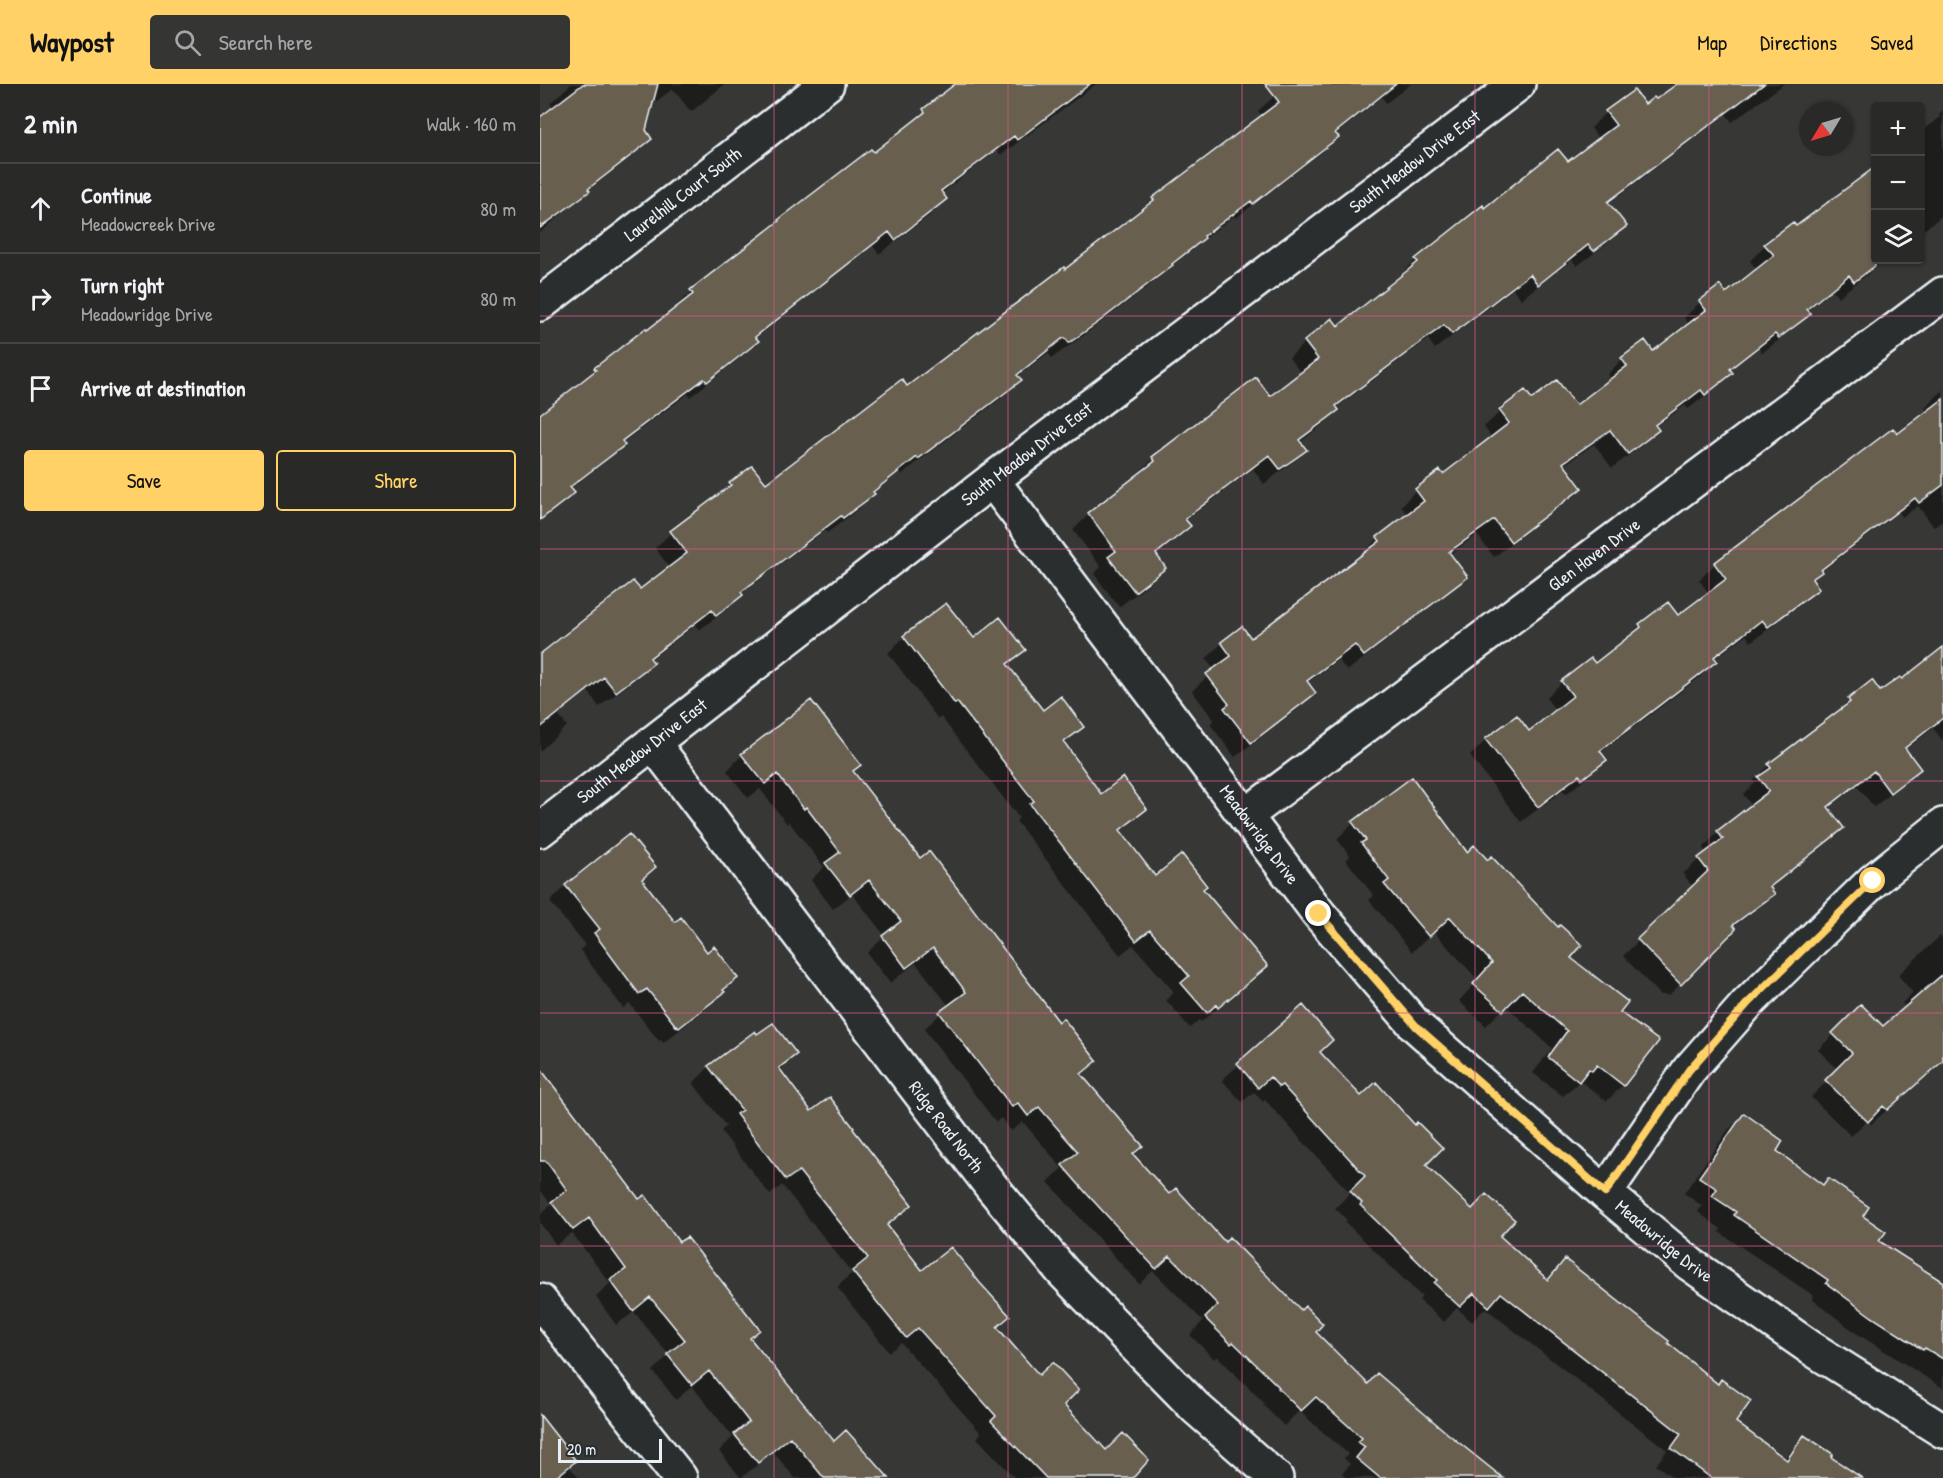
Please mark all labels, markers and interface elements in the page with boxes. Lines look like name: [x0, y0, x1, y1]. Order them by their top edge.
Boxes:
search box: [150, 15, 570, 69]
text: Waypost: [30, 23, 114, 61]
icon: search: [171, 26, 204, 59]
text: Search here: [219, 27, 313, 57]
text: Map: [1697, 28, 1727, 57]
text: Directions: [1760, 28, 1837, 57]
text: Saved: [1870, 28, 1913, 57]
north arrow: [1799, 102, 1853, 156]
map controls: [1871, 102, 1925, 264]
button: +: [1871, 102, 1925, 156]
street label: South Meadow Drive East: [1344, 103, 1486, 219]
text: 2 min: [24, 106, 77, 141]
text: Walk · 160 m: [427, 110, 516, 137]
street label: Laurelhill Court South: [619, 141, 747, 247]
button: −: [1871, 156, 1925, 210]
text: Continue: [81, 180, 152, 210]
icon: ahead: [24, 192, 57, 225]
text: 80 m: [480, 195, 516, 222]
text: Meadowcreek Drive: [81, 210, 216, 237]
button: layers: [1871, 210, 1925, 264]
text: Turn right: [81, 270, 164, 300]
icon: right: [24, 282, 57, 315]
text: 80 m: [480, 285, 516, 312]
text: Meadowridge Drive: [81, 300, 213, 327]
icon: arrive: [24, 372, 57, 405]
text: Arrive at destination: [81, 373, 246, 403]
street label: South Meadow Drive East: [956, 395, 1098, 512]
button: Save: [24, 450, 264, 511]
button: Share: [276, 450, 516, 511]
street label: Glen Haven Drive: [1543, 512, 1645, 597]
street label: South Meadow Drive East: [571, 692, 713, 809]
street label: Meadowridge Drive: [1214, 779, 1305, 889]
route start: [1859, 867, 1885, 893]
route end: [1305, 900, 1331, 926]
street label: Ridge Road North: [903, 1075, 990, 1178]
street label: Meadowridge Drive: [1610, 1194, 1718, 1288]
scale bar: [558, 1436, 662, 1464]
text: 20 m: [567, 1438, 596, 1460]

